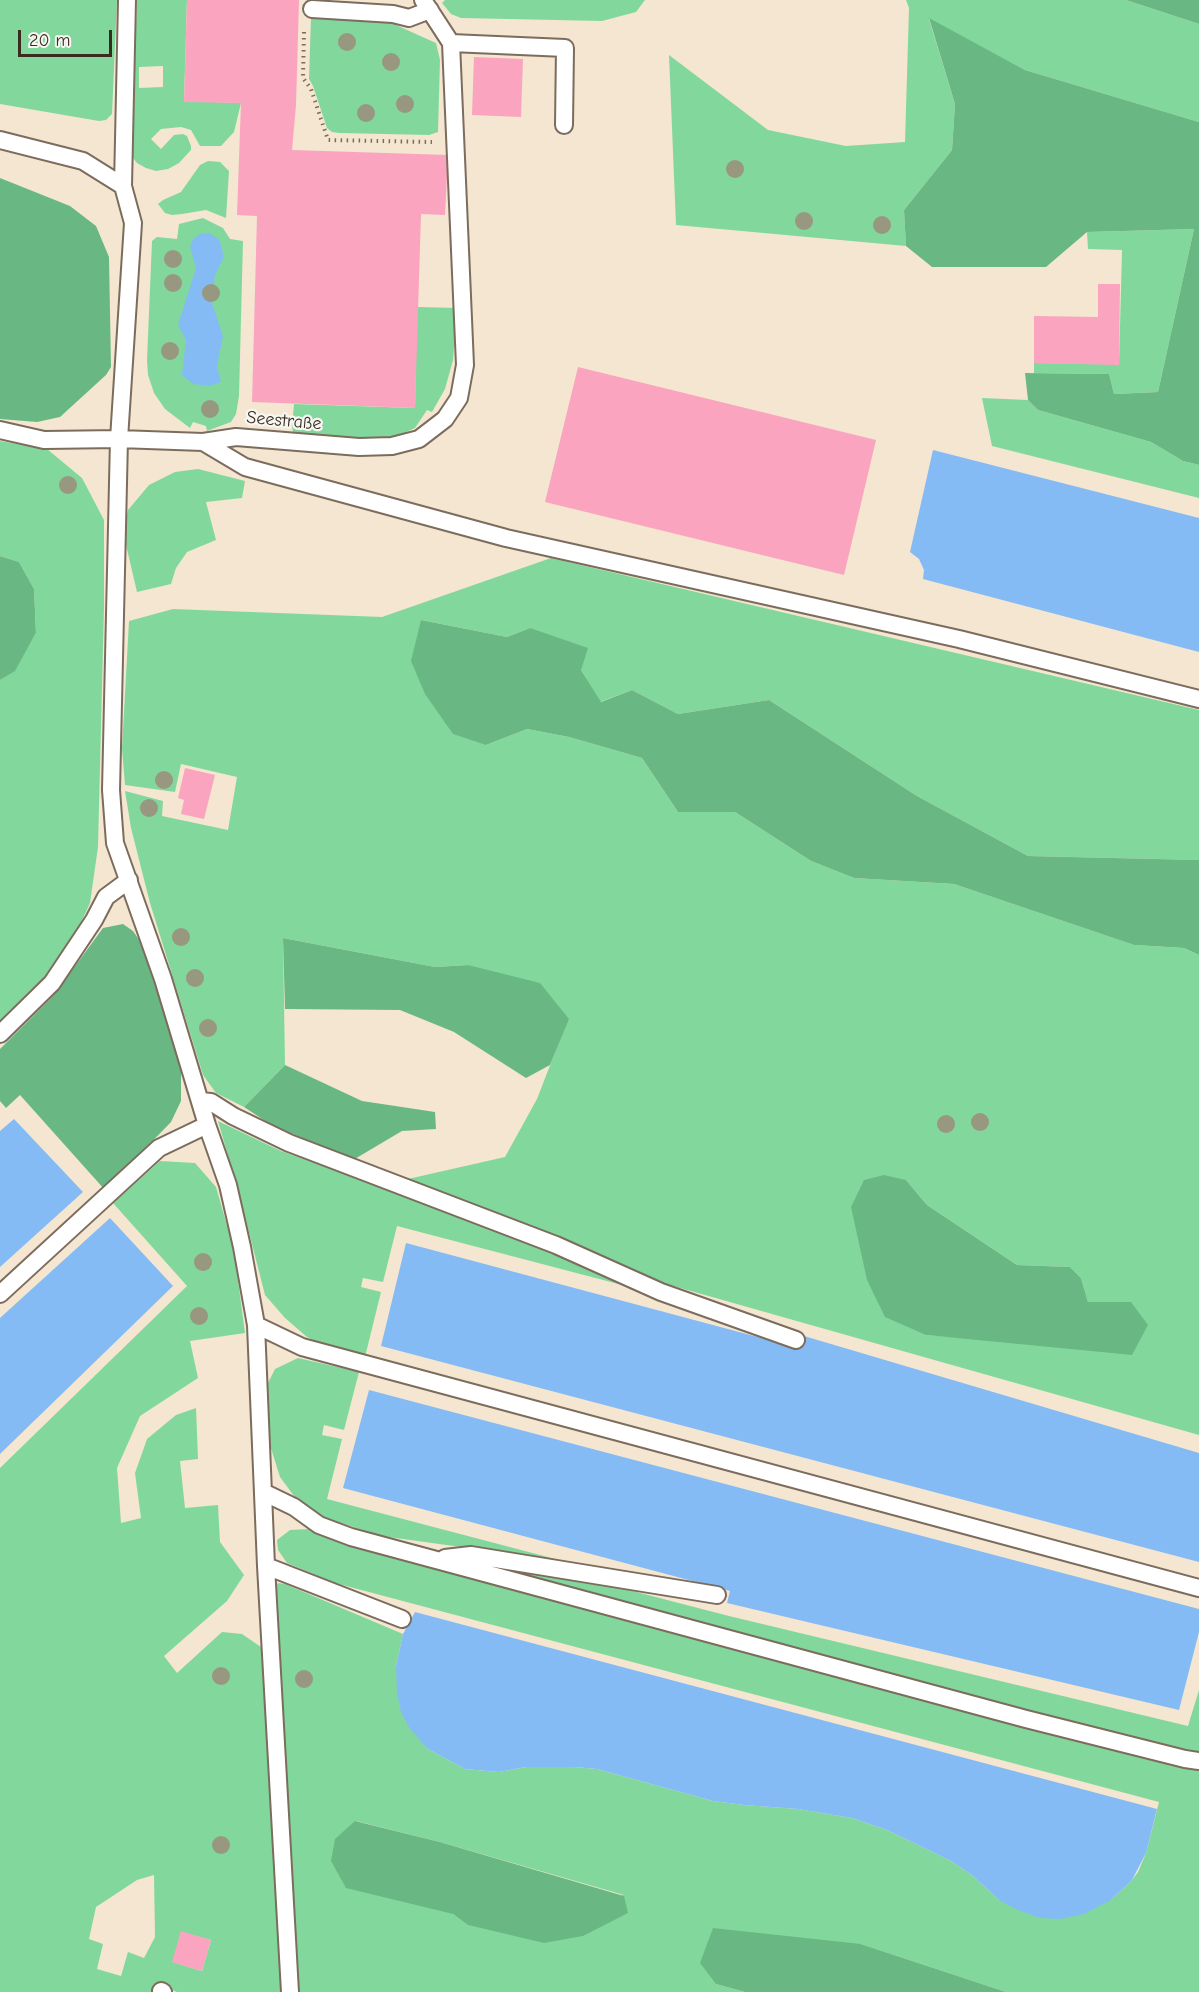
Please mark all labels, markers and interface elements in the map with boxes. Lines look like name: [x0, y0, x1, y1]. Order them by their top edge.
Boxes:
scale bar: [21, 18, 116, 56]
text: 20 m: [29, 30, 70, 51]
street label: Seestraße: [246, 407, 322, 435]

